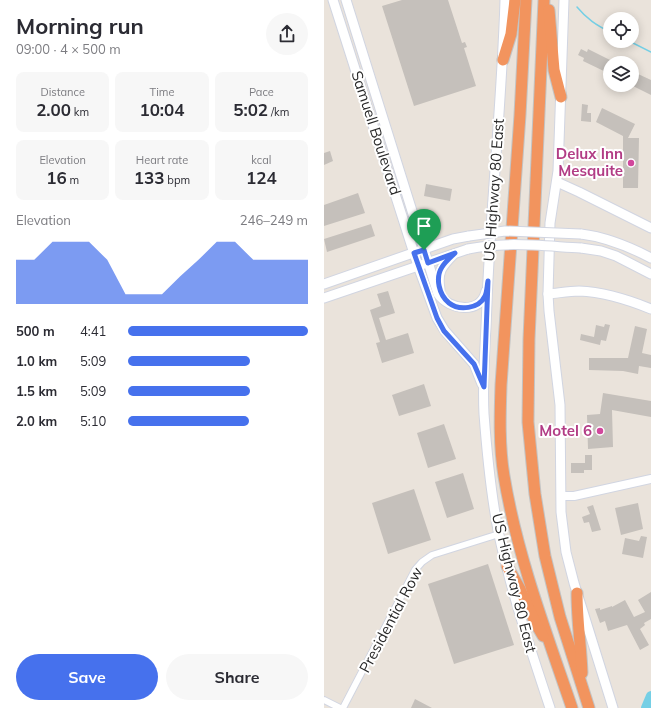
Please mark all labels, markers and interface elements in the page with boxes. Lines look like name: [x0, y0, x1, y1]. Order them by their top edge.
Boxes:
text: Morning run: [16, 12, 144, 40]
map controls: [603, 12, 639, 92]
button: locate: [603, 12, 639, 48]
button: share: [266, 13, 308, 55]
text: 09:00 · 4 × 500 m: [16, 41, 121, 57]
button: layers: [603, 56, 639, 92]
street label: Samuell Boulevard: [347, 68, 406, 197]
text: Distance: [40, 85, 85, 99]
text: Time: [150, 85, 174, 99]
text: Pace: [249, 85, 274, 99]
text: 2.00: [36, 99, 71, 120]
text: 10:04: [139, 99, 185, 120]
text: 5:02: [233, 99, 268, 120]
text: km: [71, 105, 89, 119]
text: /km: [268, 105, 289, 119]
street label: US Highway 80 East: [479, 118, 508, 262]
place label: Delux Inn Mesquite: [556, 144, 623, 180]
text: Elevation: [39, 153, 86, 167]
text: Heart rate: [136, 153, 188, 167]
text: kcal: [251, 153, 271, 167]
marker: Delux Inn Mesquite: [626, 158, 636, 168]
text: 16: [46, 167, 67, 188]
text: 133: [134, 167, 164, 188]
text: 124: [246, 167, 277, 188]
text: m: [67, 173, 79, 187]
text: bpm: [164, 173, 190, 187]
pin: [407, 209, 441, 250]
text: Elevation: [16, 212, 71, 228]
text: 246–249 m: [240, 212, 308, 228]
icon: arrive: [413, 215, 435, 237]
text: 500 m: [16, 323, 55, 339]
text: 4:41: [80, 323, 106, 339]
text: 1.0 km: [16, 353, 57, 369]
text: 5:09: [80, 353, 106, 369]
text: 1.5 km: [16, 383, 57, 399]
text: 5:09: [80, 383, 106, 399]
text: 2.0 km: [16, 413, 57, 429]
text: 5:10: [80, 413, 106, 429]
place label: Motel 6: [539, 421, 592, 440]
marker: Motel 6: [595, 426, 605, 436]
street label: US Highway 80 East: [488, 511, 541, 655]
street label: Presidential Row: [355, 564, 426, 676]
button: Save: [16, 654, 158, 700]
button: Share: [166, 654, 308, 700]

